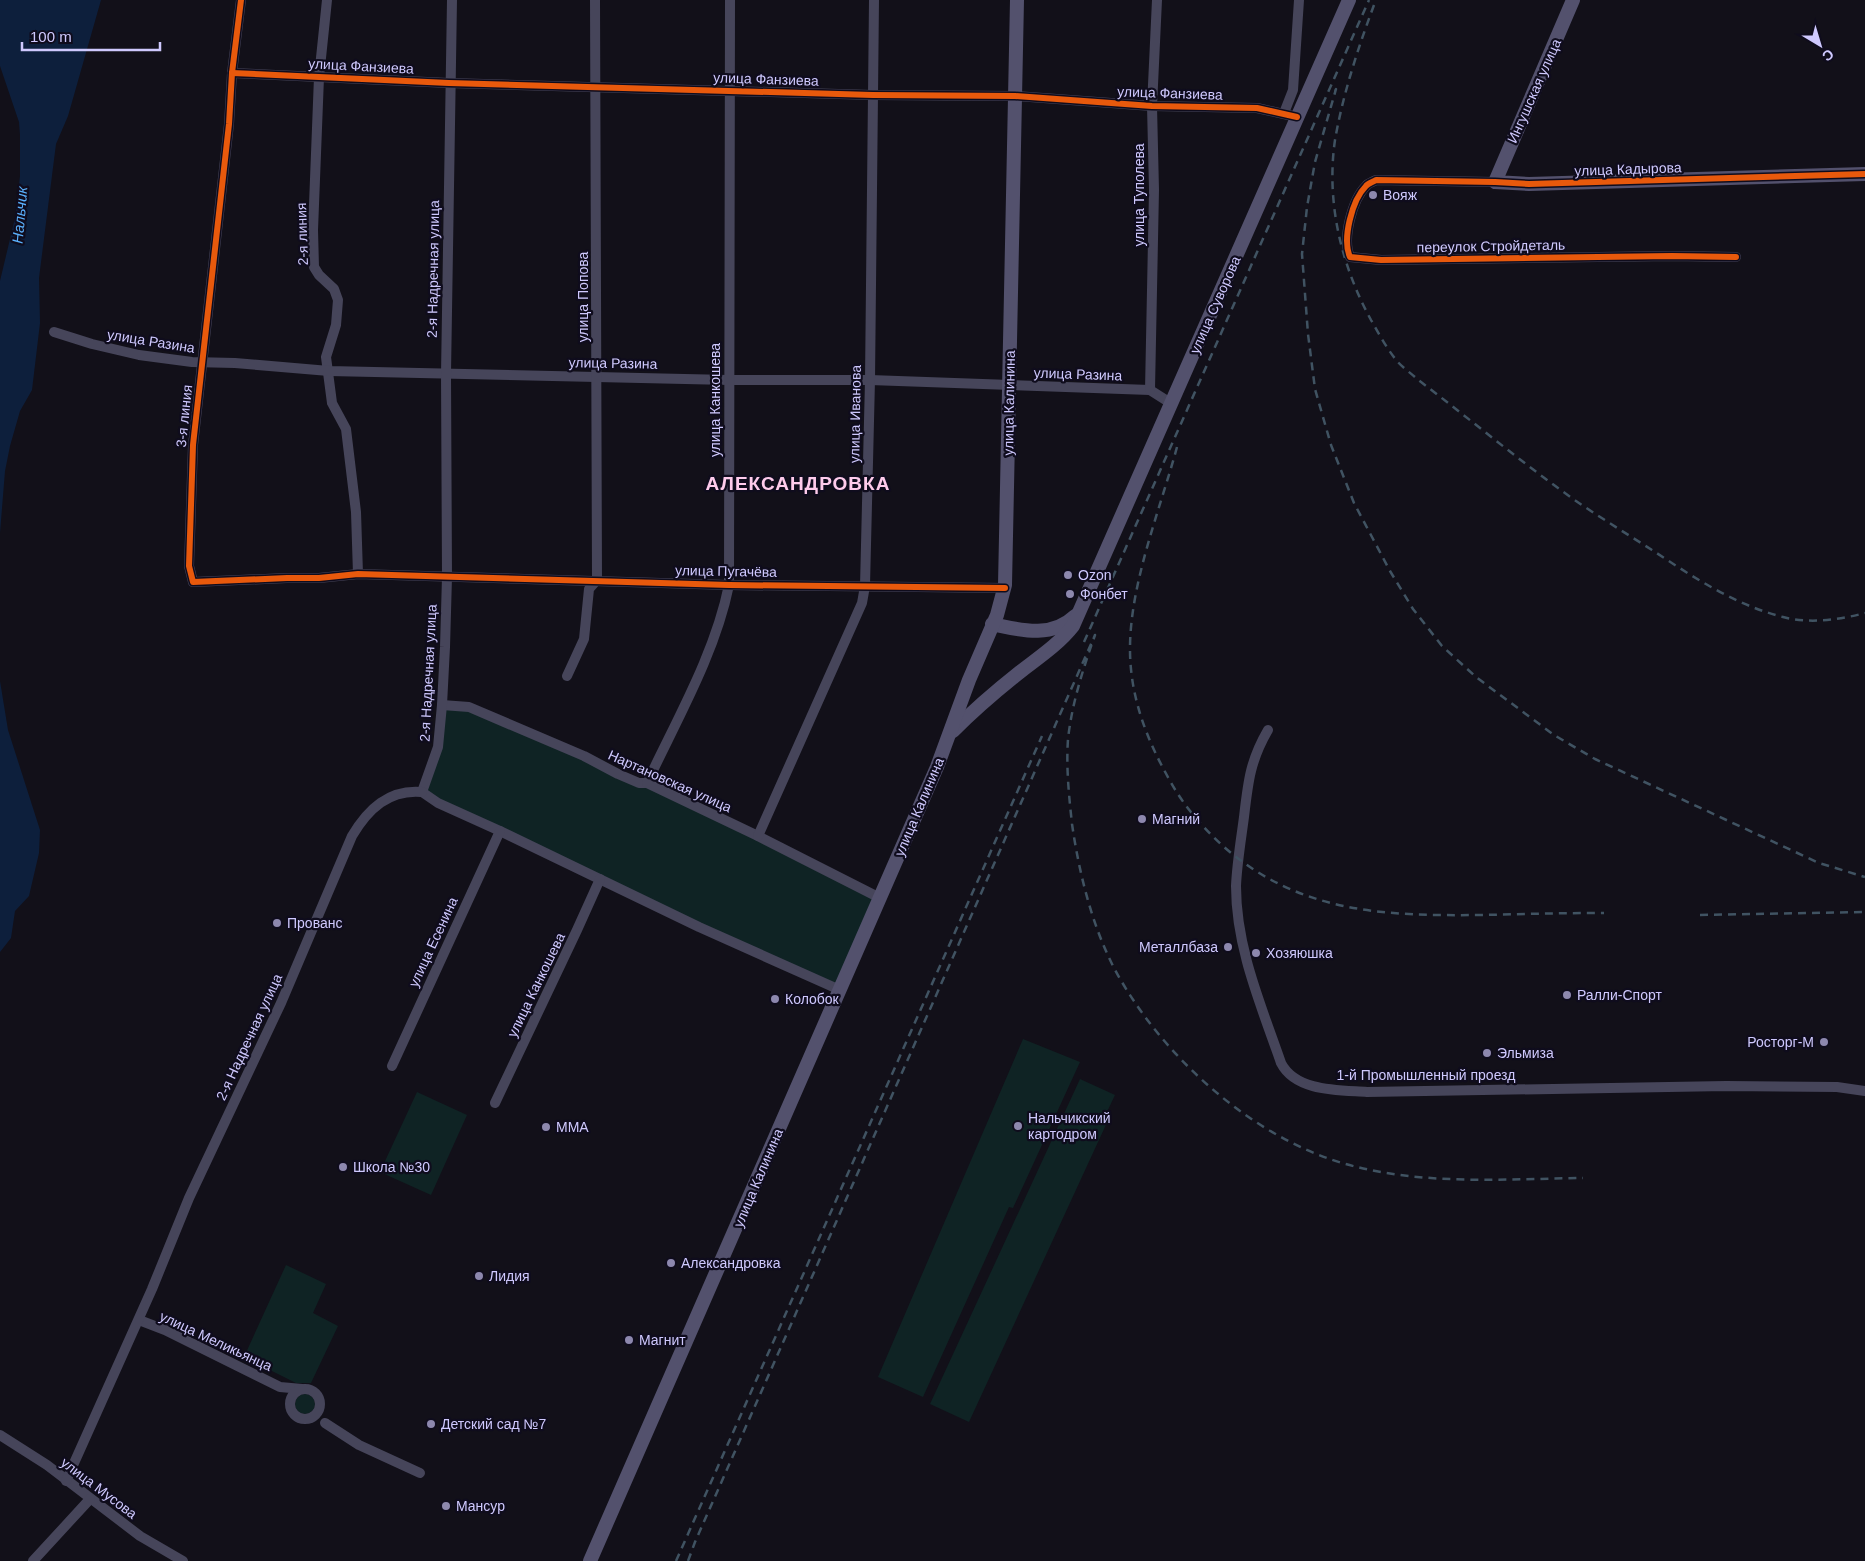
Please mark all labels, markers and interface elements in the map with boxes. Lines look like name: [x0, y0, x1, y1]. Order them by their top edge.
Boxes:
scale bar: [22, 20, 160, 52]
north arrow: [1795, 20, 1845, 70]
text: 100 m: [30, 28, 72, 45]
street label: Ингушская улица: [1504, 36, 1564, 146]
text: С: [1819, 46, 1837, 65]
street label: улица Фанзиева: [308, 55, 414, 77]
street label: улица Фанзиева: [713, 69, 819, 89]
street label: улица Фанзиева: [1117, 83, 1223, 103]
street label: улица Туполева: [1131, 143, 1147, 247]
street label: улица Кадырова: [1574, 159, 1682, 179]
water label: Нальчик: [9, 185, 31, 244]
place label: Вояж: [1383, 187, 1418, 203]
marker: Вояж: [1367, 189, 1379, 201]
street label: 2-я Надречная улица: [424, 200, 442, 338]
street label: 2-я линия: [293, 202, 311, 266]
street label: переулок Стройдеталь: [1417, 237, 1565, 255]
street label: улица Попова: [575, 251, 591, 342]
street label: улица Суворова: [1186, 254, 1244, 356]
street label: улица Разина: [106, 326, 196, 356]
street label: улица Канкошева: [707, 343, 723, 457]
street label: улица Калинина: [1000, 350, 1018, 456]
street label: улица Разина: [569, 354, 658, 372]
street label: улица Разина: [1033, 364, 1123, 384]
street label: улица Иванова: [846, 365, 864, 463]
street label: 3-я линия: [173, 384, 195, 448]
district label: АЛЕКСАНДРОВКА: [706, 473, 890, 494]
street label: улица Пугачёва: [675, 562, 777, 580]
place label: Ozon: [1078, 567, 1111, 583]
marker: Ozon: [1062, 569, 1074, 581]
place label: Фонбет: [1080, 586, 1128, 602]
marker: Фонбет: [1064, 588, 1076, 600]
street label: 2-я Надречная улица: [416, 604, 440, 742]
street label: Нартановская улица: [606, 747, 734, 816]
street label: улица Калинина: [891, 755, 947, 859]
place label: Магний: [1152, 811, 1200, 827]
marker: Магний: [1136, 813, 1148, 825]
street label: улица Есенина: [405, 894, 461, 990]
place label: Прованс: [287, 915, 342, 931]
marker: Прованс: [271, 917, 283, 929]
street label: улица Канкошева: [504, 930, 568, 1040]
place label: Металлбаза: [1139, 939, 1218, 955]
marker: Металлбаза: [1222, 941, 1234, 953]
place label: Хозяюшка: [1266, 945, 1333, 961]
marker: Хозяюшка: [1250, 947, 1262, 959]
street label: 2-я Надречная улица: [213, 971, 285, 1103]
place label: Ралли-Спорт: [1577, 987, 1662, 1003]
marker: Ралли-Спорт: [1561, 989, 1573, 1001]
place label: Колобок: [785, 991, 840, 1007]
marker: Колобок: [769, 993, 781, 1005]
place label: Росторг-М: [1747, 1034, 1814, 1050]
marker: Росторг-М: [1818, 1036, 1830, 1048]
place label: Эльмиза: [1497, 1045, 1554, 1061]
marker: Эльмиза: [1481, 1047, 1493, 1059]
street label: 1-й Промышленный проезд: [1337, 1067, 1515, 1083]
place label: Нальчикский картодром: [1028, 1110, 1111, 1142]
place label: MMA: [556, 1119, 589, 1135]
marker: Нальчикский картодром: [1012, 1120, 1024, 1132]
marker: MMA: [540, 1121, 552, 1133]
street label: улица Калинина: [730, 1126, 786, 1230]
place label: Школа №30: [353, 1159, 430, 1175]
marker: Школа №30: [337, 1161, 349, 1173]
place label: Александровка: [681, 1255, 781, 1271]
marker: Александровка: [665, 1257, 677, 1269]
place label: Лидия: [489, 1268, 530, 1284]
marker: Лидия: [473, 1270, 485, 1282]
street label: улица Меликьянца: [157, 1308, 275, 1374]
place label: Магнит: [639, 1332, 686, 1348]
marker: Магнит: [623, 1334, 635, 1346]
place label: Детский сад №7: [441, 1416, 547, 1432]
marker: Детский сад №7: [425, 1418, 437, 1430]
street label: улица Мусова: [58, 1454, 140, 1522]
place label: Мансур: [456, 1498, 505, 1514]
marker: Мансур: [440, 1500, 452, 1512]

